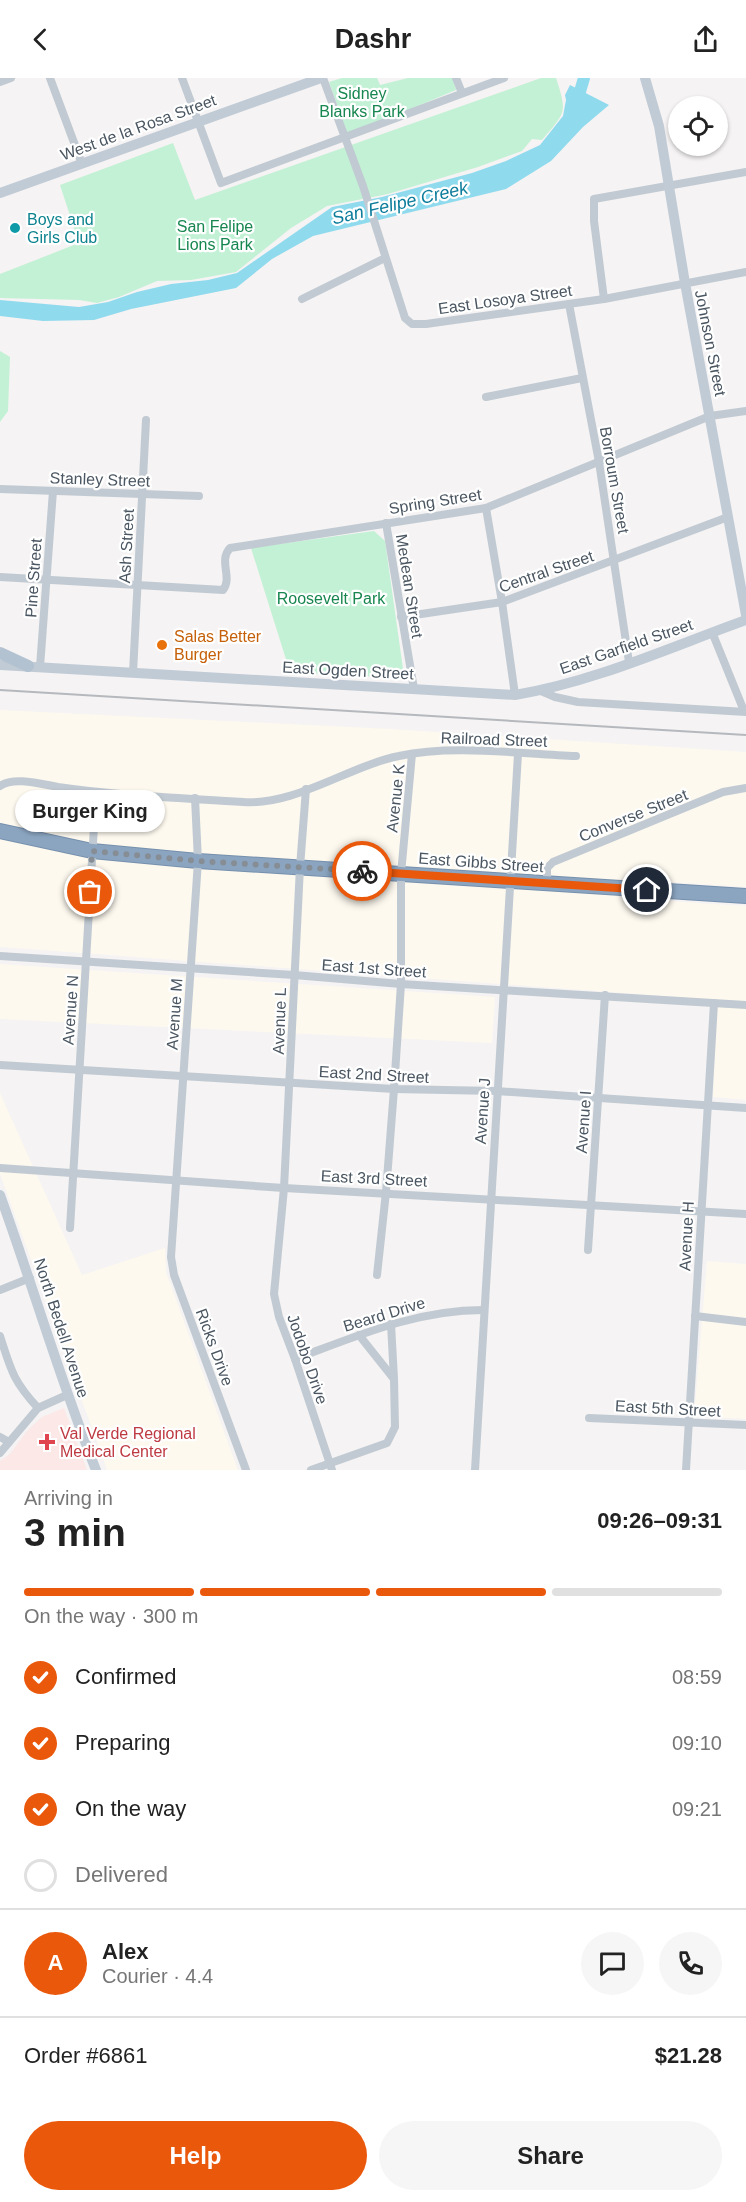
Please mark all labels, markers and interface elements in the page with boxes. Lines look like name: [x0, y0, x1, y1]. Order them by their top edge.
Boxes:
icon: back: [24, 23, 57, 56]
icon: share: [689, 23, 722, 56]
text: Dashr: [335, 24, 411, 54]
park label: Sidney Blanks Park: [319, 85, 406, 120]
street label: West de la Rosa Street: [58, 91, 219, 164]
map controls: [668, 96, 728, 156]
button: locate: [668, 96, 728, 156]
water label: San Felipe Creek: [330, 177, 471, 228]
place label: Boys and Girls Club: [27, 211, 97, 246]
park label: San Felipe Lions Park: [177, 218, 254, 253]
marker: Boys and Girls Club: [8, 221, 22, 235]
street label: East Losoya Street: [437, 282, 574, 317]
street label: Johnson Street: [692, 289, 729, 398]
street label: Borroum Street: [597, 425, 632, 536]
street label: Stanley Street: [49, 469, 151, 490]
street label: Spring Street: [388, 486, 483, 517]
street label: Ash Street: [116, 508, 137, 584]
street label: Medean Street: [393, 533, 426, 640]
street label: Pine Street: [22, 537, 45, 618]
street label: Central Street: [497, 547, 596, 596]
park label: Roosevelt Park: [277, 590, 386, 607]
street label: East Garfield Street: [557, 616, 695, 677]
place label: Salas Better Burger: [174, 628, 262, 663]
marker: Salas Better Burger: [155, 638, 169, 652]
street label: East Ogden Street: [282, 659, 415, 682]
street label: Railroad Street: [440, 729, 548, 750]
street label: Avenue K: [383, 762, 408, 833]
street label: Converse Street: [576, 786, 690, 845]
callout: Burger King: [15, 790, 165, 832]
text: Burger King: [32, 800, 148, 822]
courier: [332, 841, 392, 901]
street label: East Gibbs Street: [418, 850, 545, 875]
icon: bike: [346, 855, 379, 888]
pin: [621, 864, 672, 915]
pin: [64, 866, 115, 917]
icon: home: [630, 873, 663, 906]
icon: bag: [73, 875, 106, 908]
street label: East 1st Street: [321, 956, 427, 981]
street label: Avenue N: [60, 975, 81, 1046]
street label: Avenue M: [164, 978, 185, 1050]
street label: Avenue L: [270, 987, 289, 1055]
street label: East 2nd Street: [318, 1063, 430, 1086]
street label: Avenue J: [472, 1077, 493, 1145]
street label: Avenue I: [573, 1090, 594, 1154]
street label: East 3rd Street: [320, 1167, 428, 1190]
street label: Avenue H: [676, 1201, 697, 1271]
street label: North Bedell Avenue: [31, 1256, 92, 1400]
street label: Beard Drive: [341, 1294, 427, 1335]
street label: Ricks Drive: [193, 1306, 236, 1388]
street label: Jodobo Drive: [284, 1312, 331, 1407]
street label: East 5th Street: [615, 1397, 722, 1420]
place label: Val Verde Regional Medical Center: [60, 1425, 196, 1460]
marker: Val Verde Regional Medical Center: [38, 1433, 56, 1451]
text: Arriving in: [24, 1487, 113, 1509]
text: 09:26–09:31: [597, 1508, 722, 1533]
text: 3 min: [24, 1511, 126, 1554]
text: On the way · 300 m: [24, 1605, 199, 1627]
icon: check: [24, 1661, 57, 1694]
text: Confirmed: [75, 1664, 176, 1689]
text: 08:59: [672, 1666, 722, 1688]
icon: check: [24, 1727, 57, 1760]
text: Preparing: [75, 1730, 170, 1755]
text: 09:10: [672, 1732, 722, 1754]
icon: check: [24, 1793, 57, 1826]
text: On the way: [75, 1796, 186, 1821]
text: 09:21: [672, 1798, 722, 1820]
text: Delivered: [75, 1862, 168, 1887]
button: chat: [581, 1932, 644, 1995]
button: phone: [659, 1932, 722, 1995]
text: Alex: [102, 1939, 148, 1964]
text: A: [48, 1950, 63, 1975]
text: Courier · 4.4: [102, 1965, 213, 1987]
text: Order #6861: [24, 2043, 148, 2068]
text: $21.28: [655, 2043, 722, 2068]
button: Help: [24, 2121, 367, 2190]
button: Share: [379, 2121, 722, 2190]

